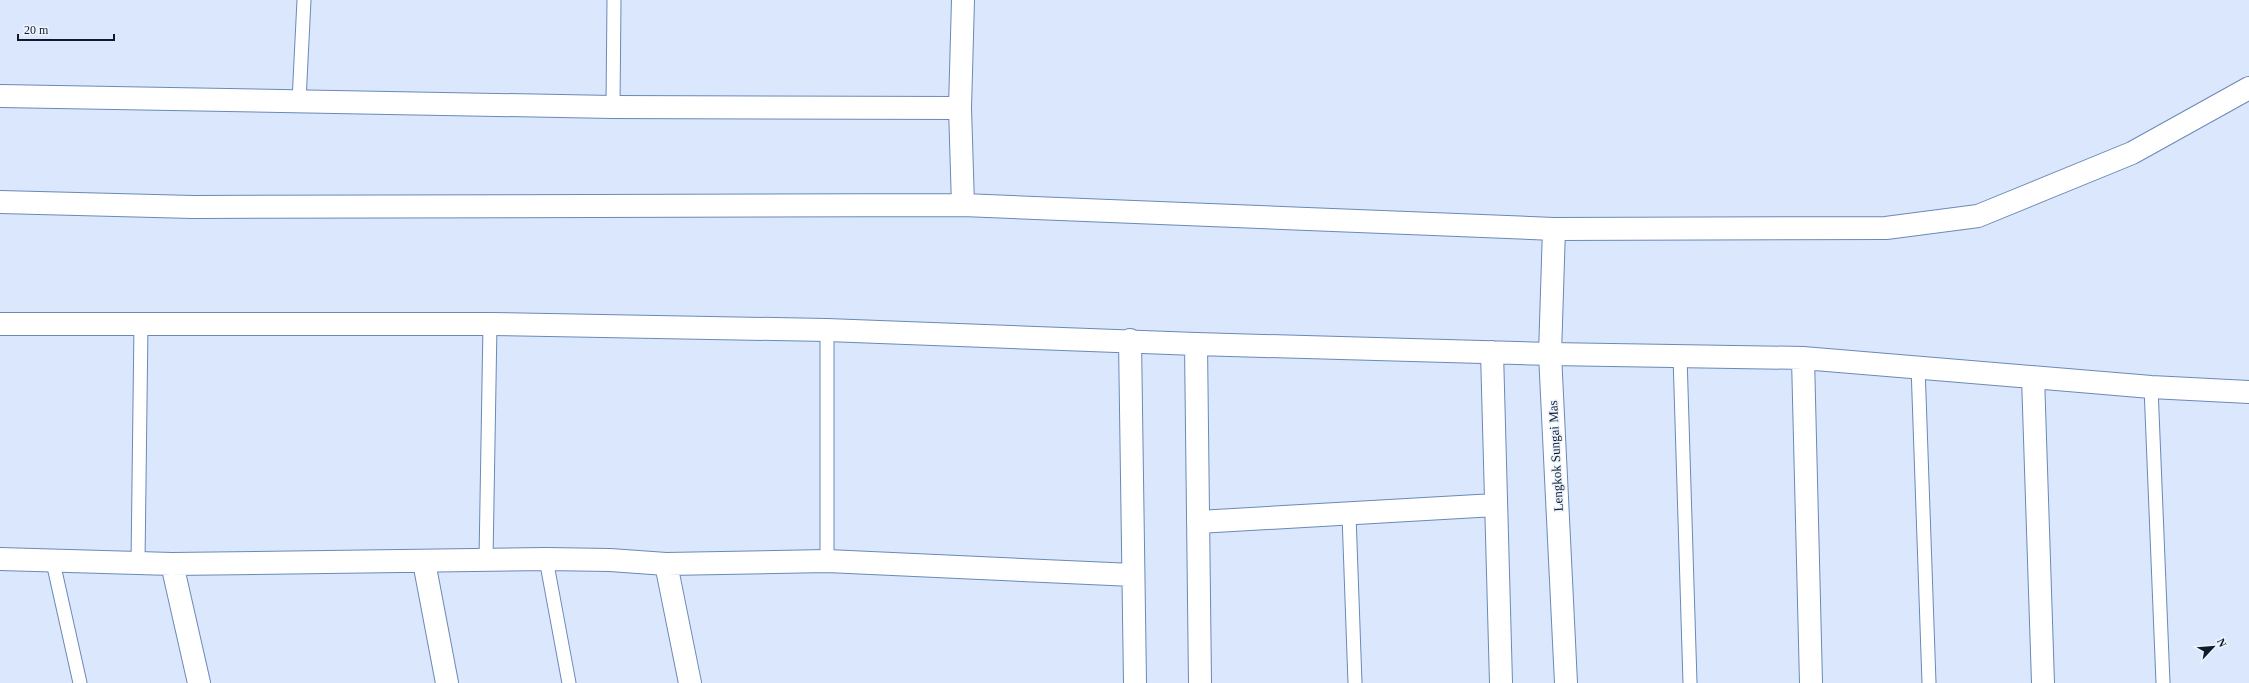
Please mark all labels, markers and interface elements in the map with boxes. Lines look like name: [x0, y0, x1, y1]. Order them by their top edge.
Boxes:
scale bar: [18, 16, 114, 42]
text: 20 m: [24, 23, 49, 37]
street label: Lengkok Sungai Mas: [1545, 400, 1566, 512]
north arrow: [2193, 627, 2233, 667]
text: N: [2215, 636, 2229, 649]

